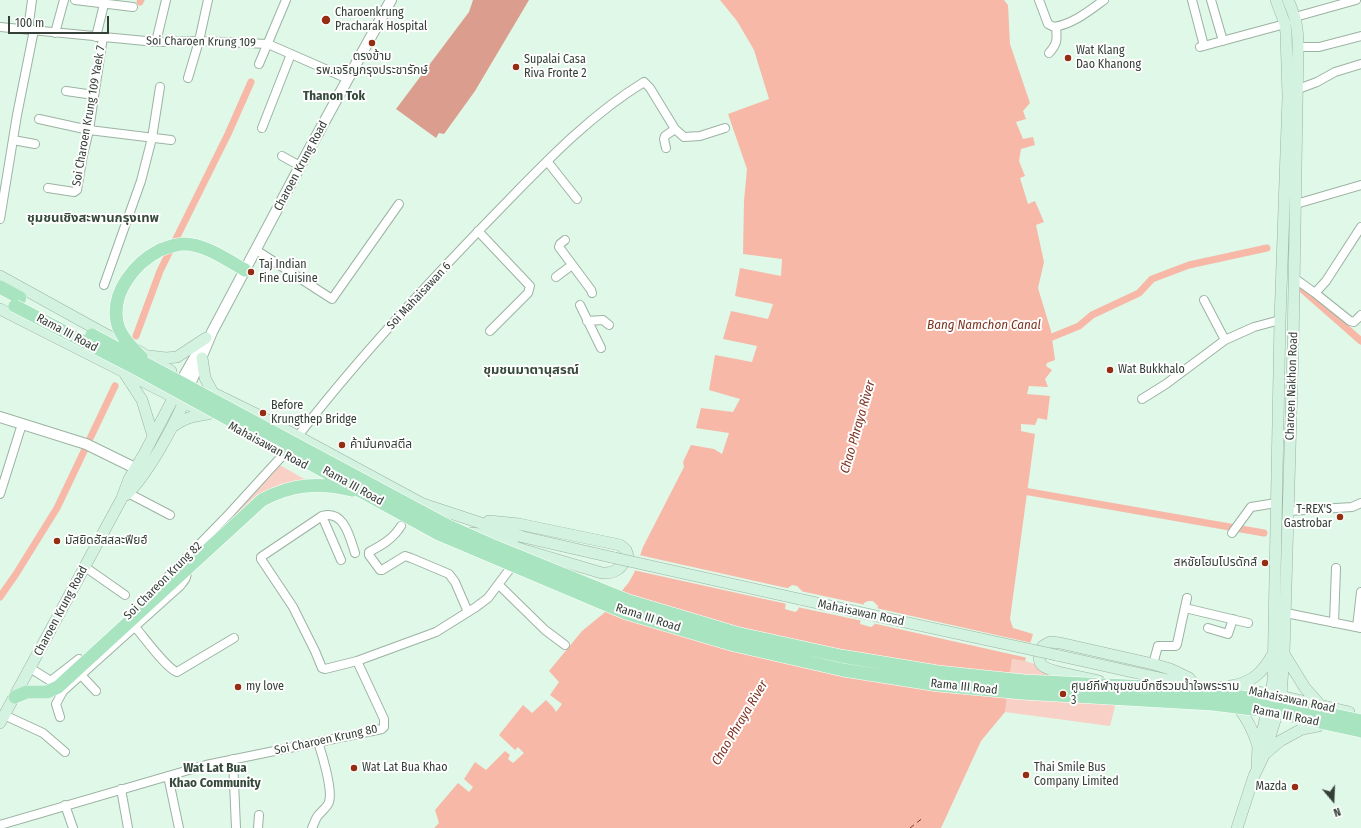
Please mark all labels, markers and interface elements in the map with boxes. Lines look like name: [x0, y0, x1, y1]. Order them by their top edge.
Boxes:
place label: Charoenkrung Pracharak Hospital: [335, 6, 427, 34]
scale bar: [10, 8, 111, 34]
marker: Charoenkrung Pracharak Hospital: [320, 14, 332, 26]
text: 100 m: [15, 16, 44, 30]
street label: Soi Charoen Krung 109: [146, 34, 256, 50]
marker: ตรงข้าม รพ.เจริญกรุงประชารักษ์: [367, 38, 377, 48]
street label: Soi Charoen Krung 109 Yaek 7: [70, 44, 108, 188]
place label: Wat Klang Dao Khanong: [1076, 44, 1141, 72]
place label: ตรงข้าม รพ.เจริญกรุงประชารักษ์: [316, 50, 428, 78]
place label: Supalai Casa Riva Fronte 2: [524, 53, 587, 81]
marker: Wat Klang Dao Khanong: [1063, 53, 1073, 63]
marker: Supalai Casa Riva Fronte 2: [511, 62, 521, 72]
district label: Thanon Tok: [303, 88, 365, 104]
street label: Charoen Krung Road: [271, 119, 331, 213]
district label: ชุมชนเชิงสะพานกรุงเทพ: [27, 210, 159, 226]
place label: Taj Indian Fine Cuisine: [259, 258, 318, 286]
street label: Soi Mahaisawan 6: [384, 259, 454, 333]
marker: Taj Indian Fine Cuisine: [246, 267, 256, 277]
street label: Rama III Road: [34, 311, 100, 355]
water label: Bang Namchon Canal: [927, 317, 1041, 333]
street label: Charoen Nakhon Road: [1283, 331, 1301, 441]
district label: ชุมชนมาตานุสรณ์: [483, 362, 579, 378]
place label: Wat Bukkhalo: [1118, 363, 1185, 377]
marker: Wat Bukkhalo: [1105, 365, 1115, 375]
water label: Chao Phraya River: [837, 379, 879, 475]
place label: Before Krungthep Bridge: [271, 399, 357, 427]
marker: Before Krungthep Bridge: [258, 408, 268, 418]
street label: Mahaisawan Road: [226, 419, 310, 473]
place label: ค้ามั่นคงสตีล: [350, 438, 412, 452]
marker: ค้ามั่นคงสตีล: [337, 440, 347, 450]
street label: Rama III Road: [320, 463, 386, 509]
place label: T-REX'S Gastrobar: [1284, 503, 1332, 531]
marker: T-REX'S Gastrobar: [1335, 512, 1345, 522]
place label: มัสยิดฮัสสละฟียฮ์: [65, 534, 147, 548]
marker: มัสยิดฮัสสละฟียฮ์: [52, 536, 62, 546]
street label: Soi Chareon Krung 82: [121, 539, 205, 623]
place label: สหชัยโฮมโปรดักส์: [1174, 556, 1257, 570]
marker: สหชัยโฮมโปรดักส์: [1260, 558, 1270, 568]
street label: Charoen Krung Road: [31, 564, 91, 658]
street label: Mahaisawan Road: [816, 597, 906, 629]
street label: Rama III Road: [614, 601, 682, 635]
street label: Rama III Road: [930, 676, 998, 698]
water label: Chao Phraya River: [709, 678, 771, 768]
place label: my love: [246, 680, 284, 694]
place label: ศูนย์กีฬาชุมชนบิ๊กซีรวมน้ำใจพระราม 3: [1071, 680, 1239, 708]
marker: my love: [233, 682, 243, 692]
street label: Mahaisawan Road: [1247, 684, 1337, 716]
marker: ศูนย์กีฬาชุมชนบิ๊กซีรวมน้ำใจพระราม 3: [1058, 689, 1068, 699]
street label: Rama III Road: [1252, 703, 1320, 729]
street label: Soi Charoen Krung 80: [273, 722, 379, 758]
district label: Wat Lat Bua Khao Community: [169, 760, 261, 791]
place label: Wat Lat Bua Khao: [362, 761, 448, 775]
place label: Thai Smile Bus Company Limited: [1034, 761, 1119, 789]
marker: Wat Lat Bua Khao: [349, 763, 359, 773]
marker: Thai Smile Bus Company Limited: [1021, 770, 1031, 780]
place label: Mazda: [1256, 780, 1287, 794]
north arrow: [1313, 780, 1353, 820]
marker: Mazda: [1290, 782, 1300, 792]
text: N: [1332, 805, 1342, 819]

